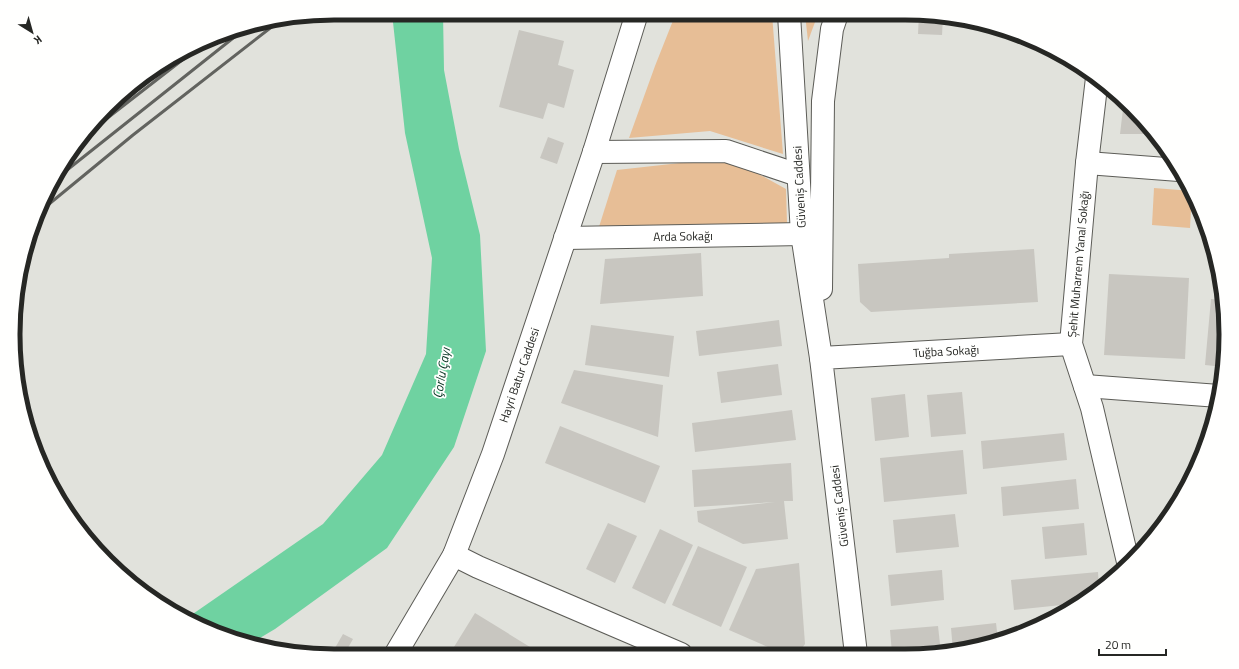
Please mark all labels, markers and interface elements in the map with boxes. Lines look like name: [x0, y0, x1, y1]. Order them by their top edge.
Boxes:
north arrow: [12, 12, 52, 52]
text: K: [30, 32, 45, 49]
street label: Güveniş Caddesi: [787, 145, 811, 229]
street label: Şehit Muharrem Yanal Sokağı: [1062, 190, 1094, 338]
street label: Arda Sokağı: [653, 226, 713, 246]
street label: Hayri Batur Caddesi: [494, 325, 544, 425]
street label: Tuğba Sokağı: [912, 340, 980, 362]
water label: Çorlu Çayı: [427, 345, 455, 400]
street label: Güveniş Caddesi: [825, 464, 853, 548]
scale bar: [1099, 631, 1166, 657]
text: 20 m: [1105, 635, 1131, 654]

